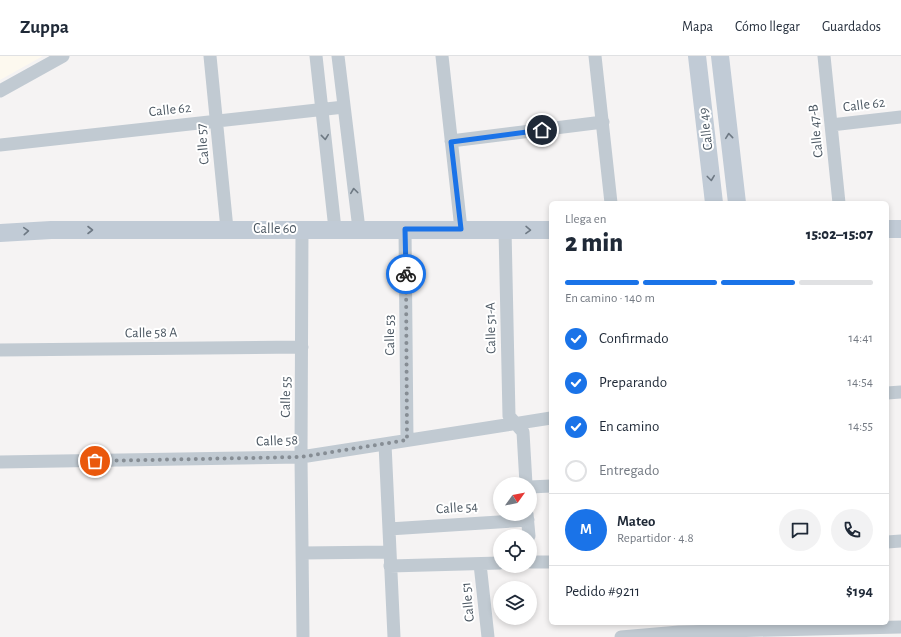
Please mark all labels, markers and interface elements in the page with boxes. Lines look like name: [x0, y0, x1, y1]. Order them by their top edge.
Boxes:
text: Zuppa: [20, 18, 69, 37]
text: Mapa: [682, 20, 713, 34]
text: Cómo llegar: [735, 20, 800, 34]
text: Guardados: [822, 20, 881, 34]
street label: Calle 62: [842, 95, 886, 115]
street label: Calle 62: [148, 101, 192, 119]
street label: Calle 47-B: [806, 104, 826, 158]
street label: Calle 49: [696, 107, 716, 151]
pin: [525, 113, 559, 147]
icon: home: [531, 119, 553, 141]
street label: Calle 57: [194, 123, 212, 165]
one-way arrow: [725, 133, 734, 139]
one-way arrow: [320, 134, 329, 140]
one-way arrow: [707, 175, 716, 181]
one-way arrow: [350, 188, 359, 194]
text: Llega en: [565, 213, 607, 226]
street label: Calle 60: [253, 222, 297, 236]
one-way arrow: [525, 225, 531, 234]
one-way arrow: [87, 226, 93, 234]
one-way arrow: [23, 227, 29, 236]
text: 15:02–15:07: [806, 227, 873, 242]
text: 2 min: [565, 230, 623, 256]
courier: [386, 254, 426, 294]
icon: bike: [395, 263, 417, 285]
text: En camino · 140 m: [565, 292, 655, 305]
street label: Calle 51-A: [484, 302, 498, 354]
street label: Calle 53: [383, 314, 397, 356]
street label: Calle 58 A: [125, 326, 177, 340]
icon: check: [565, 328, 587, 350]
text: Confirmado: [599, 331, 669, 346]
text: 14:41: [849, 332, 873, 345]
icon: check: [565, 372, 587, 394]
text: Preparando: [599, 375, 667, 390]
street label: Calle 55: [279, 376, 293, 418]
text: 14:54: [848, 376, 873, 389]
icon: check: [565, 416, 587, 438]
text: En camino: [599, 419, 659, 434]
text: 14:55: [848, 420, 873, 433]
street label: Calle 58: [256, 433, 298, 449]
pin: [78, 444, 112, 478]
icon: bag: [84, 450, 106, 472]
text: Entregado: [599, 463, 659, 478]
north arrow: [493, 477, 537, 521]
map controls: [493, 477, 537, 625]
street label: Calle 54: [436, 500, 479, 516]
button: chat: [779, 509, 821, 551]
button: phone: [831, 509, 873, 551]
text: Mateo: [617, 514, 655, 529]
text: M: [580, 522, 592, 537]
button: locate: [493, 529, 537, 573]
text: Repartidor · 4.8: [617, 532, 694, 545]
street label: Calle 51: [459, 581, 477, 623]
button: layers: [493, 581, 537, 625]
text: Pedido #9211: [565, 584, 640, 599]
text: $194: [846, 584, 873, 599]

